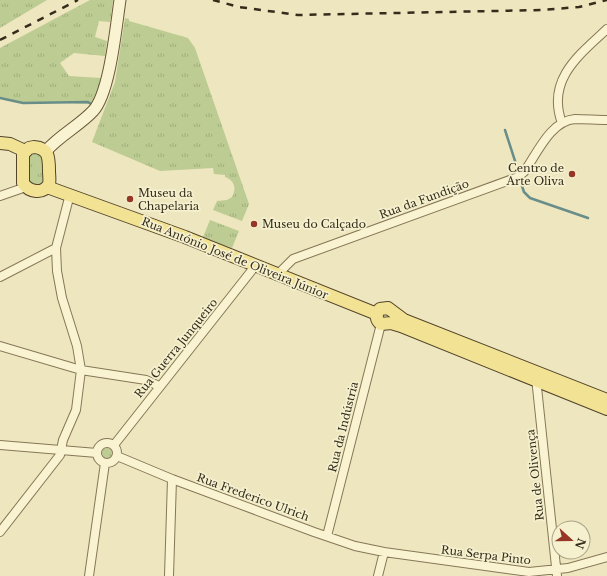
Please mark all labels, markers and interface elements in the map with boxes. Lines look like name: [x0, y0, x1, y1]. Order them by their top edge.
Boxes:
place label: Centro de Arte Oliva: [505, 161, 565, 188]
marker: Centro de Arte Oliva: [567, 169, 577, 179]
street label: Rua da Fundição: [377, 176, 471, 222]
place label: Museu da Chapelaria: [138, 186, 200, 213]
marker: Museu da Chapelaria: [125, 194, 135, 204]
street label: Rua António José de Oliveira Júnior: [140, 214, 331, 302]
place label: Museu do Calçado: [262, 217, 366, 231]
marker: Museu do Calçado: [249, 219, 259, 229]
street label: Rua Guerra Junqueiro: [132, 295, 220, 401]
street label: Rua da Indústria: [325, 379, 361, 474]
street label: Rua de Olivença: [523, 428, 547, 521]
street label: Rua Frederico Ulrich: [195, 470, 311, 524]
north arrow: [551, 520, 591, 560]
text: N: [572, 536, 589, 552]
street label: Rua Serpa Pinto: [440, 543, 532, 567]

